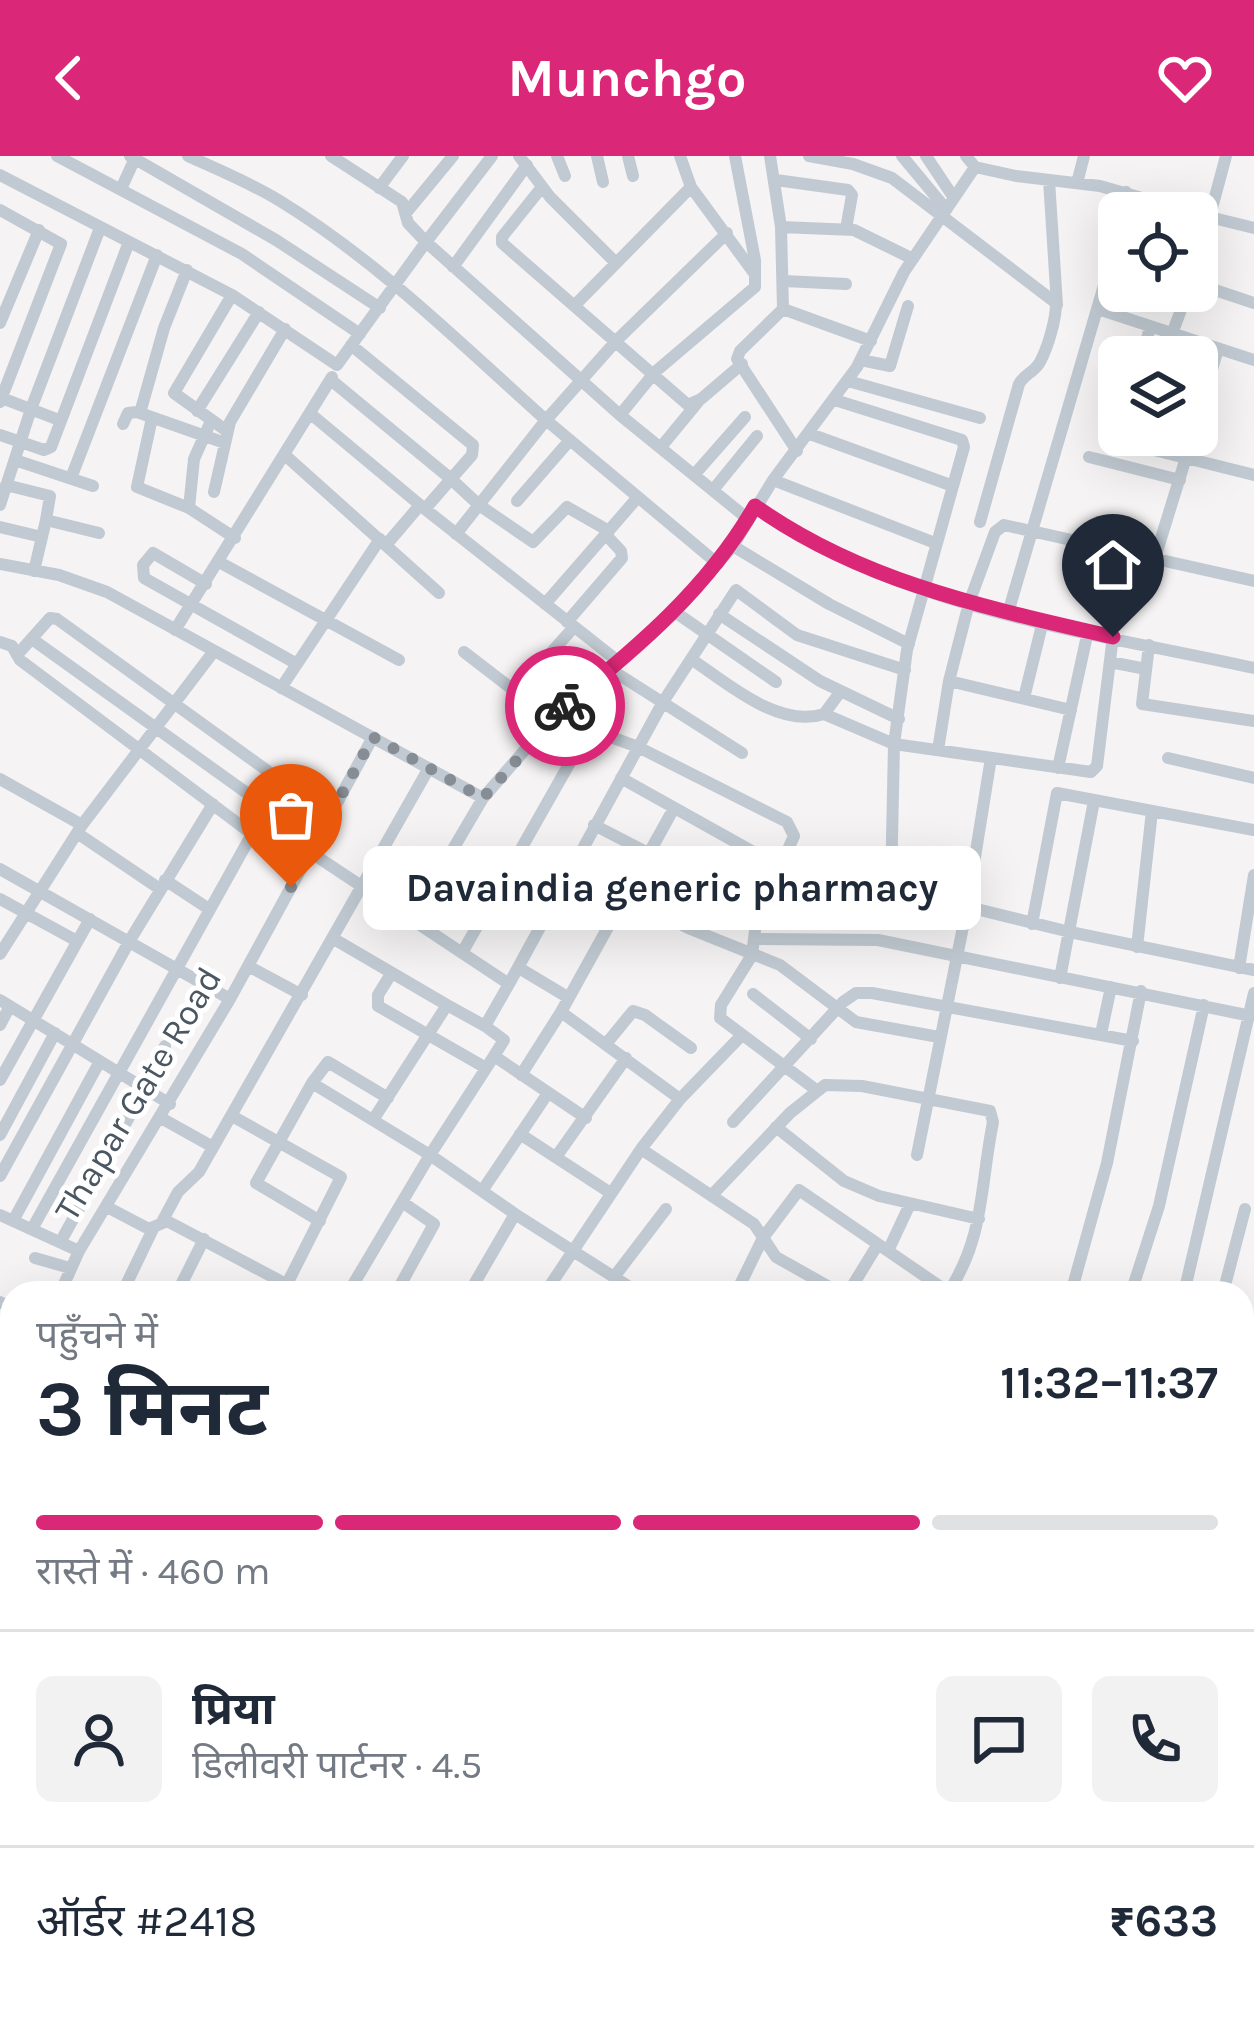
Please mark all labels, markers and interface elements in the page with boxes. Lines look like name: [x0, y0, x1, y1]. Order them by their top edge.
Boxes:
icon: back: [36, 45, 102, 111]
icon: heart: [1152, 45, 1218, 111]
text: Munchgo: [508, 46, 746, 110]
map controls: [1098, 192, 1218, 456]
button: locate: [1098, 192, 1218, 312]
button: layers: [1098, 336, 1218, 456]
pin: [1062, 514, 1164, 637]
icon: home: [1080, 532, 1146, 598]
courier: [505, 646, 625, 766]
icon: bike: [532, 673, 598, 739]
pin: [240, 764, 342, 887]
icon: bag: [258, 782, 324, 848]
callout: Davaindia generic pharmacy: [363, 845, 981, 929]
text: Davaindia generic pharmacy: [406, 865, 938, 911]
street label: Thapar Gate Road: [46, 960, 230, 1228]
text: पहुँचने में: [36, 1312, 158, 1358]
text: 11:32–11:37: [1000, 1357, 1218, 1409]
text: 3 मिनट: [36, 1363, 268, 1455]
text: रास्ते में · 460 m: [36, 1548, 271, 1594]
button: person: [36, 1676, 162, 1802]
button: chat: [936, 1676, 1062, 1802]
button: phone: [1092, 1676, 1218, 1802]
text: प्रिया: [192, 1683, 275, 1735]
text: डिलीवरी पार्टनर · 4.5: [192, 1742, 482, 1788]
text: ऑर्डर #2418: [36, 1895, 257, 1947]
text: ₹633: [1109, 1895, 1218, 1947]

